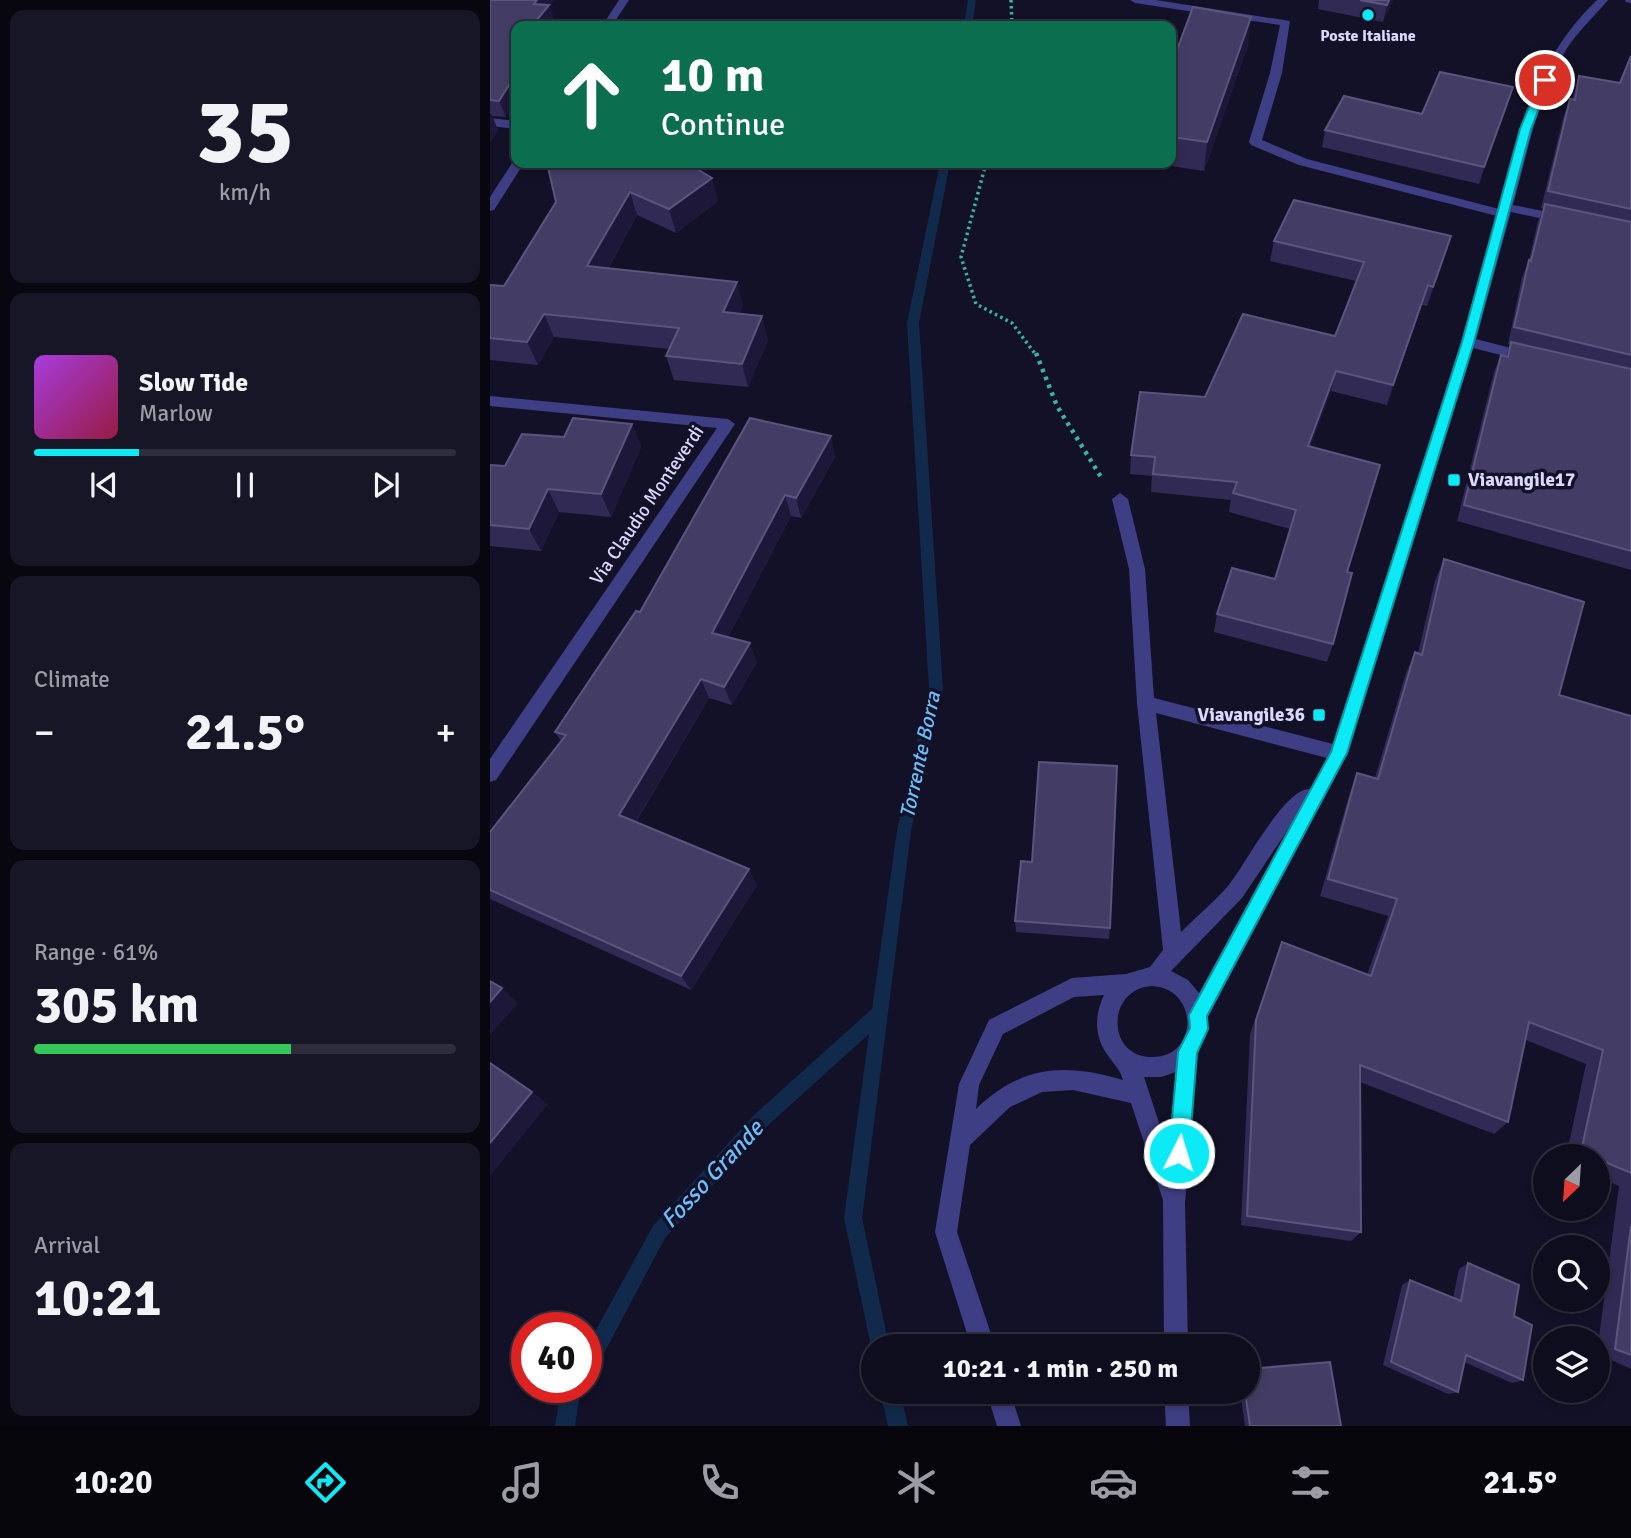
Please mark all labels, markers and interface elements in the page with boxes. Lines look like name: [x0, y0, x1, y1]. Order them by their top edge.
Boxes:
marker: Poste Italiane: [1360, 7, 1376, 23]
place label: Poste Italiane: [1320, 26, 1416, 46]
text: 10 m: [661, 45, 764, 105]
icon: ahead: [546, 49, 637, 140]
pin: [1515, 50, 1575, 110]
icon: arrive: [1526, 61, 1564, 99]
text: 35: [196, 76, 294, 189]
text: Continue: [661, 105, 785, 144]
text: km/h: [219, 178, 271, 207]
text: Slow Tide: [139, 367, 248, 399]
text: Marlow: [139, 399, 213, 428]
street label: Via Claudio Monteverdi: [585, 421, 709, 589]
icon: previous: [85, 466, 123, 504]
icon: pause: [226, 466, 264, 504]
icon: next: [367, 466, 405, 504]
place label: Viavangile17: [1468, 468, 1575, 492]
marker: Viavangile17: [1446, 472, 1462, 488]
text: Climate: [34, 665, 110, 694]
water label: Torrente Borra: [894, 688, 946, 820]
text: 21.5°: [185, 700, 305, 764]
place label: Viavangile36: [1198, 703, 1305, 727]
marker: Viavangile36: [1311, 707, 1327, 723]
text: −: [34, 709, 55, 756]
text: +: [435, 709, 456, 756]
text: Range · 61%: [34, 938, 158, 967]
text: 305 km: [34, 973, 199, 1037]
water label: Fosso Grande: [654, 1113, 770, 1234]
position arrow: [1142, 1116, 1216, 1190]
north arrow: [1533, 1144, 1610, 1222]
map controls: [1533, 1144, 1610, 1403]
text: Arrival: [34, 1231, 100, 1260]
button: search: [1533, 1235, 1610, 1312]
text: 10:21: [34, 1266, 162, 1330]
speed limit sign: 40: [511, 1312, 602, 1403]
button: layers: [1533, 1326, 1610, 1403]
text: 10:21 · 1 min · 250 m: [943, 1353, 1178, 1385]
icon: directions: [301, 1458, 350, 1507]
icon: music: [498, 1458, 547, 1507]
icon: phone: [695, 1458, 744, 1507]
icon: climate: [892, 1458, 941, 1507]
icon: car: [1089, 1458, 1138, 1507]
icon: filters: [1286, 1458, 1335, 1507]
text: 10:20: [74, 1463, 153, 1502]
text: 21.5°: [1483, 1463, 1557, 1502]

